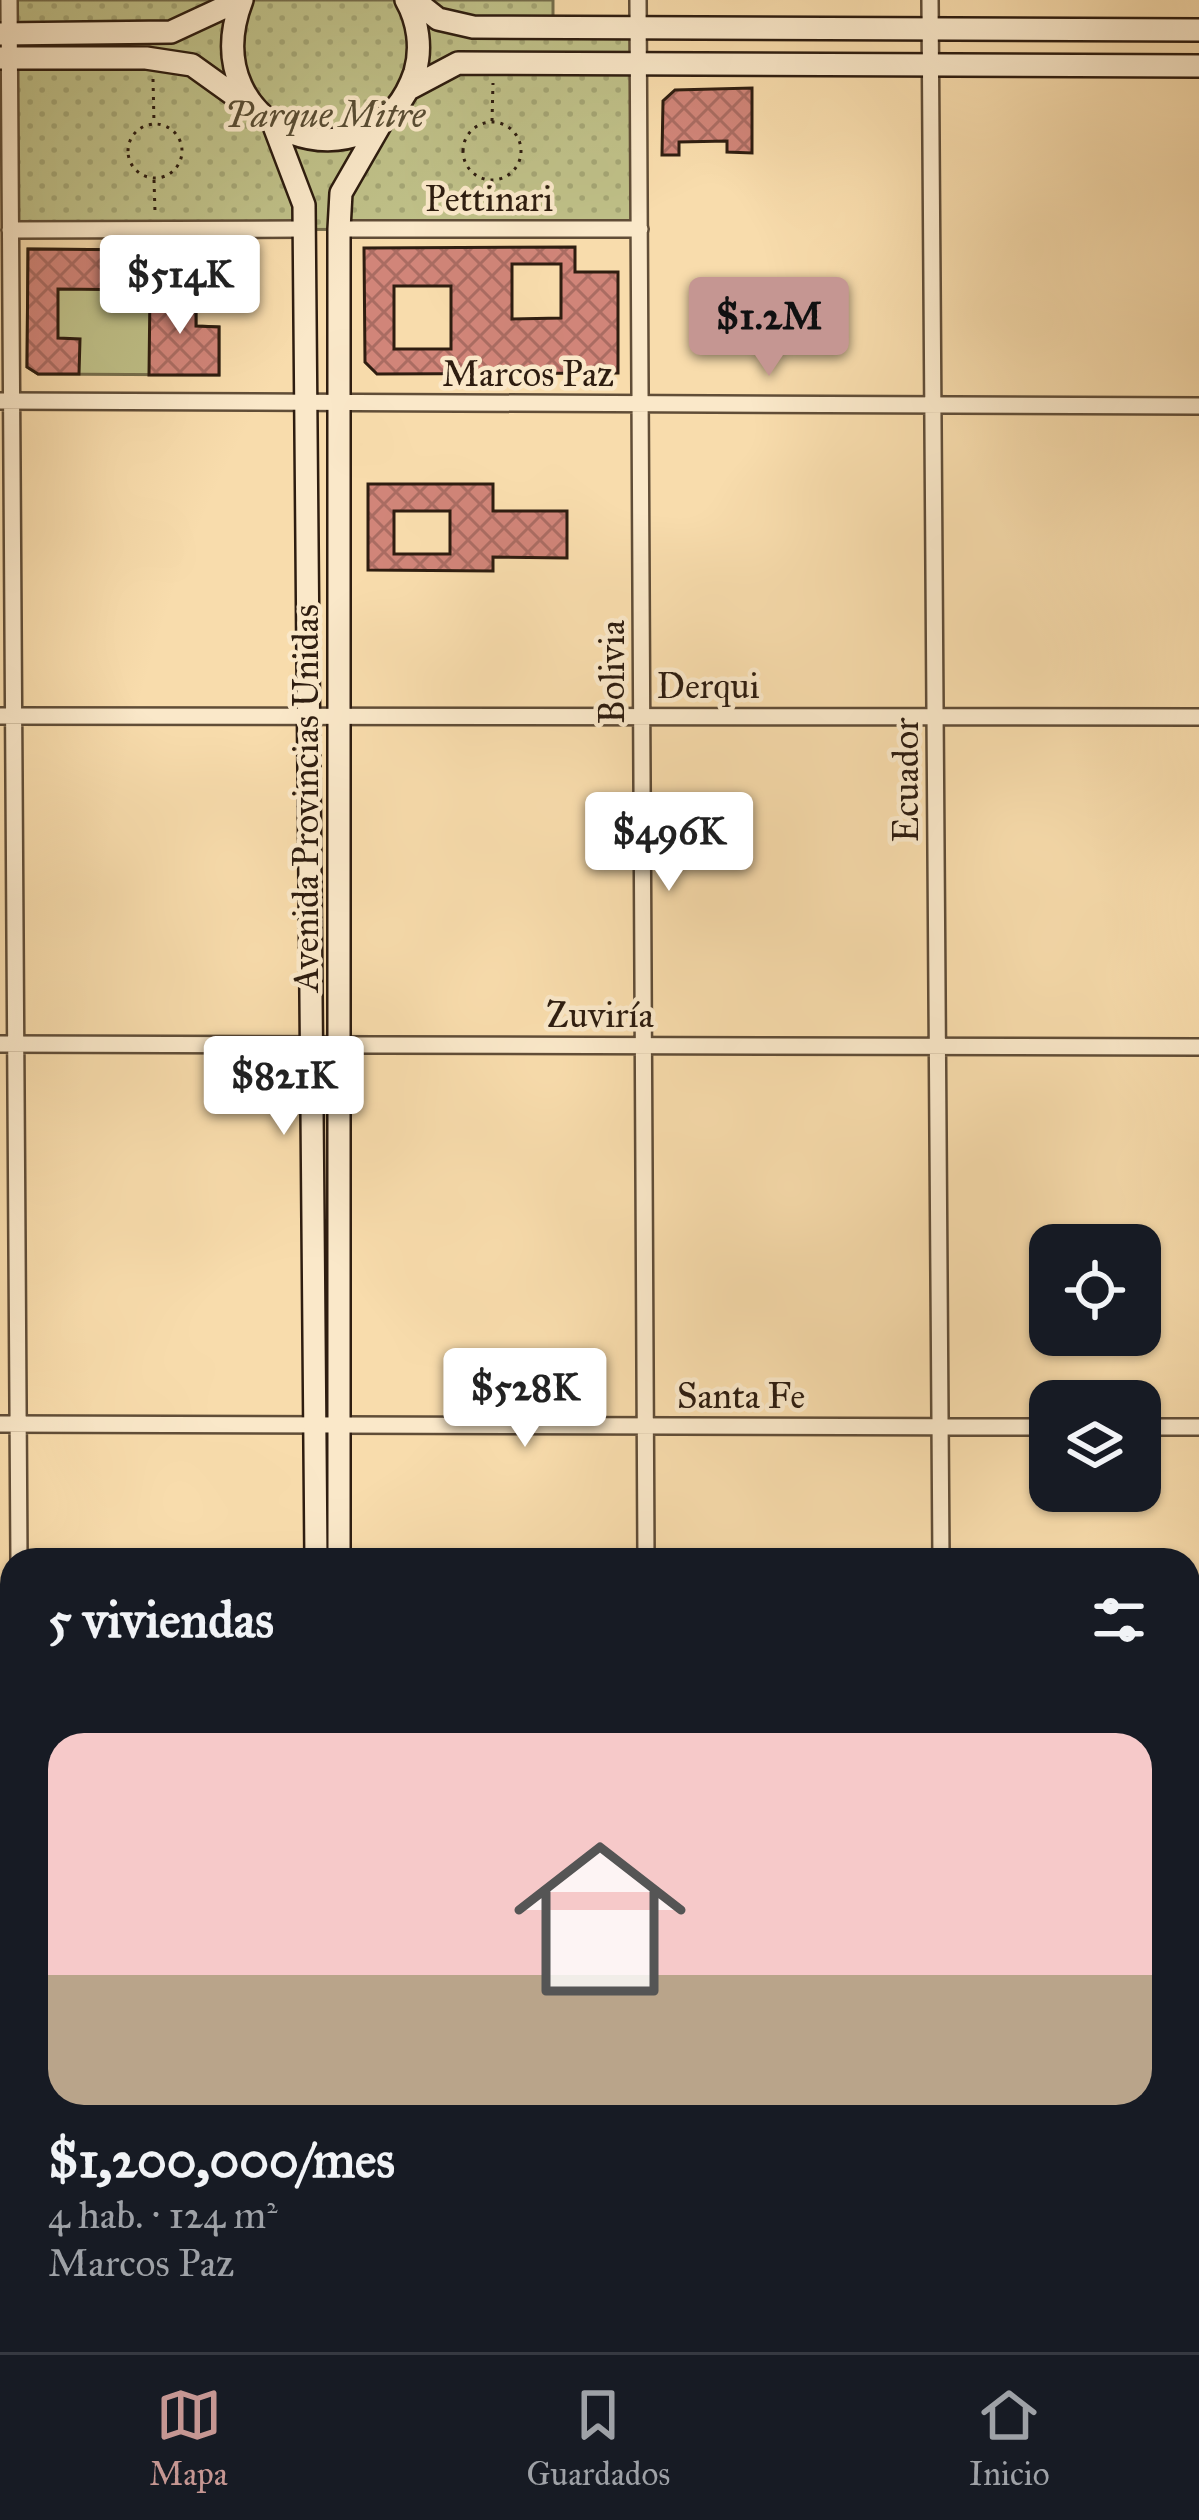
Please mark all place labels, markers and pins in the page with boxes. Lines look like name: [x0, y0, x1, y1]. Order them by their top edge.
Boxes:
pin: $514K: [96, 235, 264, 337]
pin: $1.2M: [685, 277, 853, 379]
pin: $496K: [585, 792, 753, 894]
pin: $821K: [200, 1036, 368, 1138]
pin: $528K: [441, 1348, 609, 1450]

